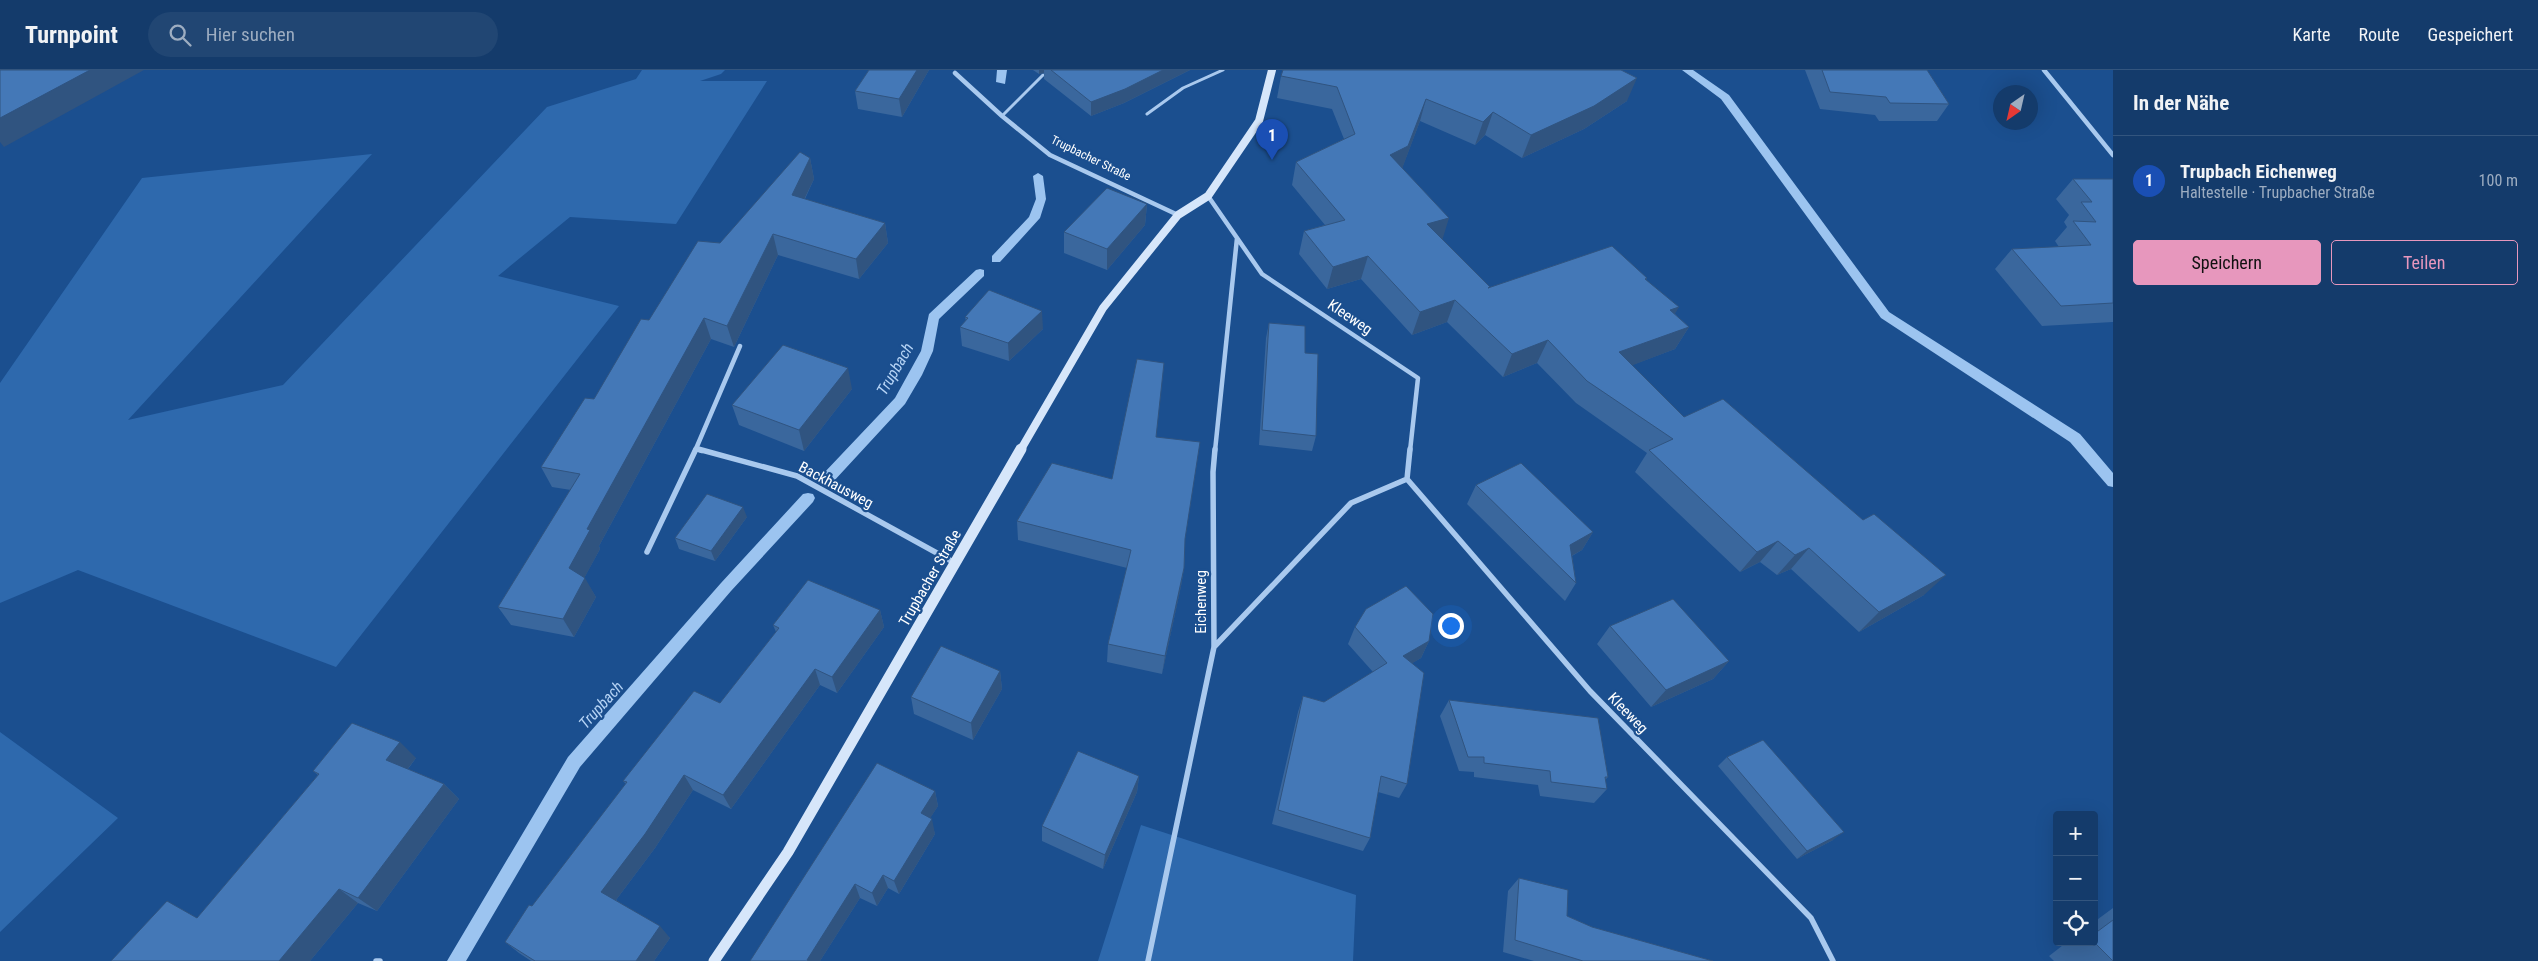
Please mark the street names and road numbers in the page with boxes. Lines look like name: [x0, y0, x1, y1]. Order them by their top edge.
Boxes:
street label: Trupbacher Straße: [1049, 133, 1134, 184]
street label: Kleeweg: [1324, 296, 1376, 338]
street label: Backhausweg: [796, 458, 876, 512]
street label: Trupbacher Straße: [895, 526, 965, 630]
street label: Eichenweg: [1192, 570, 1210, 634]
street label: Kleeweg: [1604, 689, 1652, 737]

